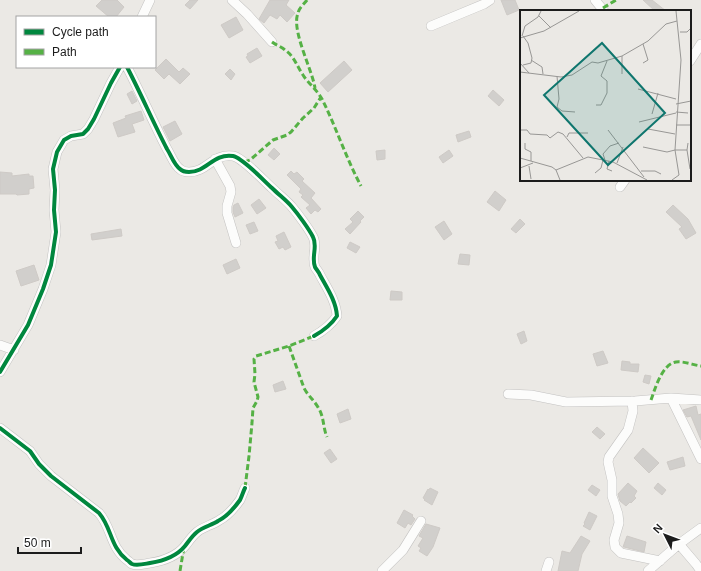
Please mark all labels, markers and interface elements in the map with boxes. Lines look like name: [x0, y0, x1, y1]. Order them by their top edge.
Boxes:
inset map: [520, 10, 691, 181]
legend: [16, 16, 156, 68]
text: Cycle path: [52, 25, 109, 39]
text: Path: [52, 45, 77, 59]
north arrow: [645, 515, 685, 555]
text: N: [650, 521, 665, 535]
scale bar: [18, 529, 81, 555]
text: 50 m: [24, 536, 51, 550]

